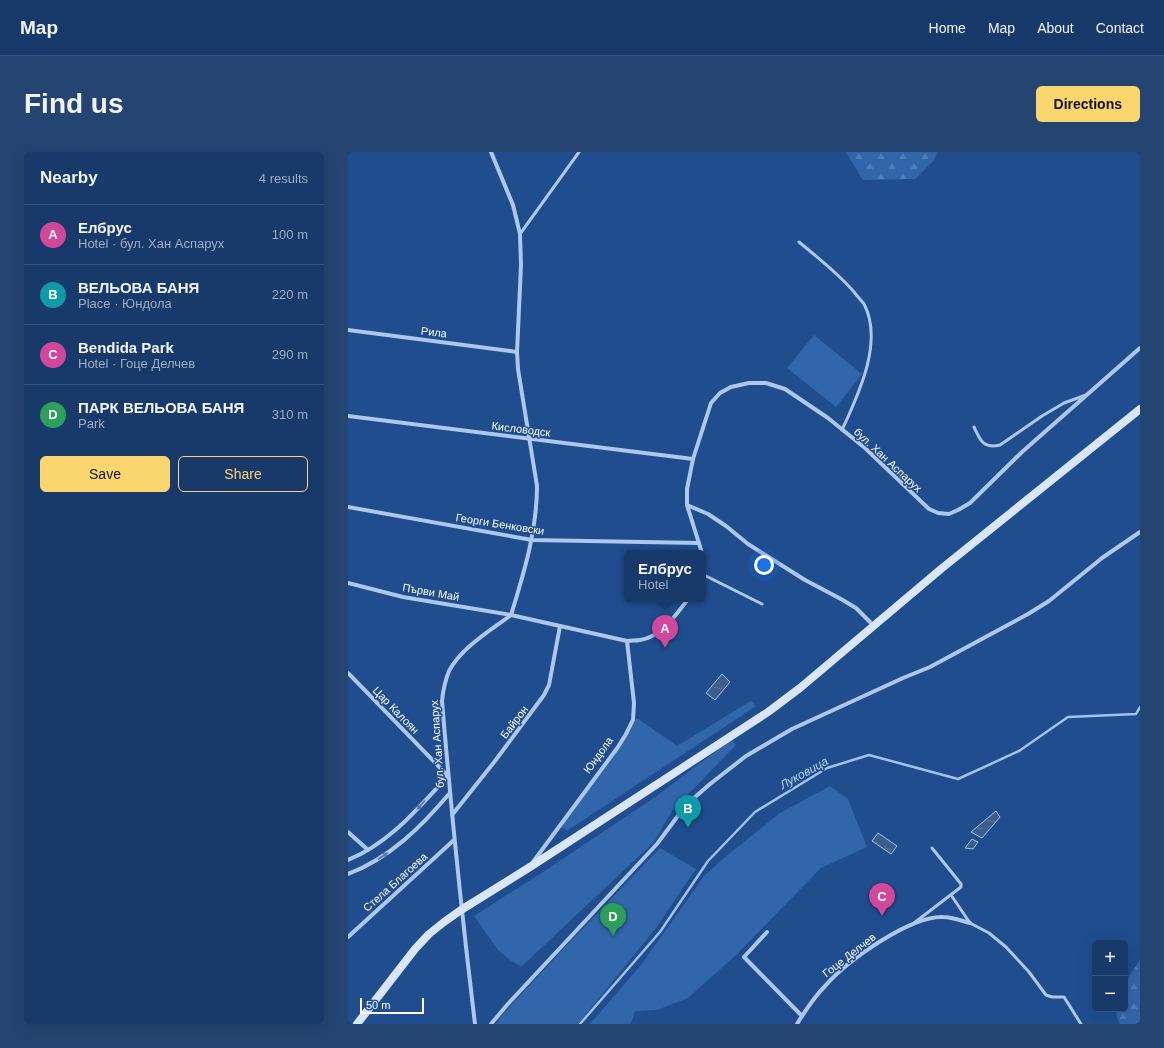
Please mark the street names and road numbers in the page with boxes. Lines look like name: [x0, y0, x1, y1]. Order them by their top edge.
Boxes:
street label: Рила: [420, 324, 449, 340]
street label: Кисловодск: [491, 419, 551, 439]
street label: бул. Хан Аспарух: [852, 425, 925, 495]
street label: Георги Бенковски: [455, 511, 545, 537]
street label: Първи Май: [402, 581, 460, 603]
street label: Цар Калоян: [371, 684, 421, 736]
street label: бул. Хан Аспарух: [428, 699, 446, 788]
street label: Байрон: [498, 703, 530, 741]
street label: Юндола: [581, 734, 616, 776]
street label: Стела Благоева: [361, 850, 430, 914]
street label: Гоце Делчев: [820, 931, 878, 979]

